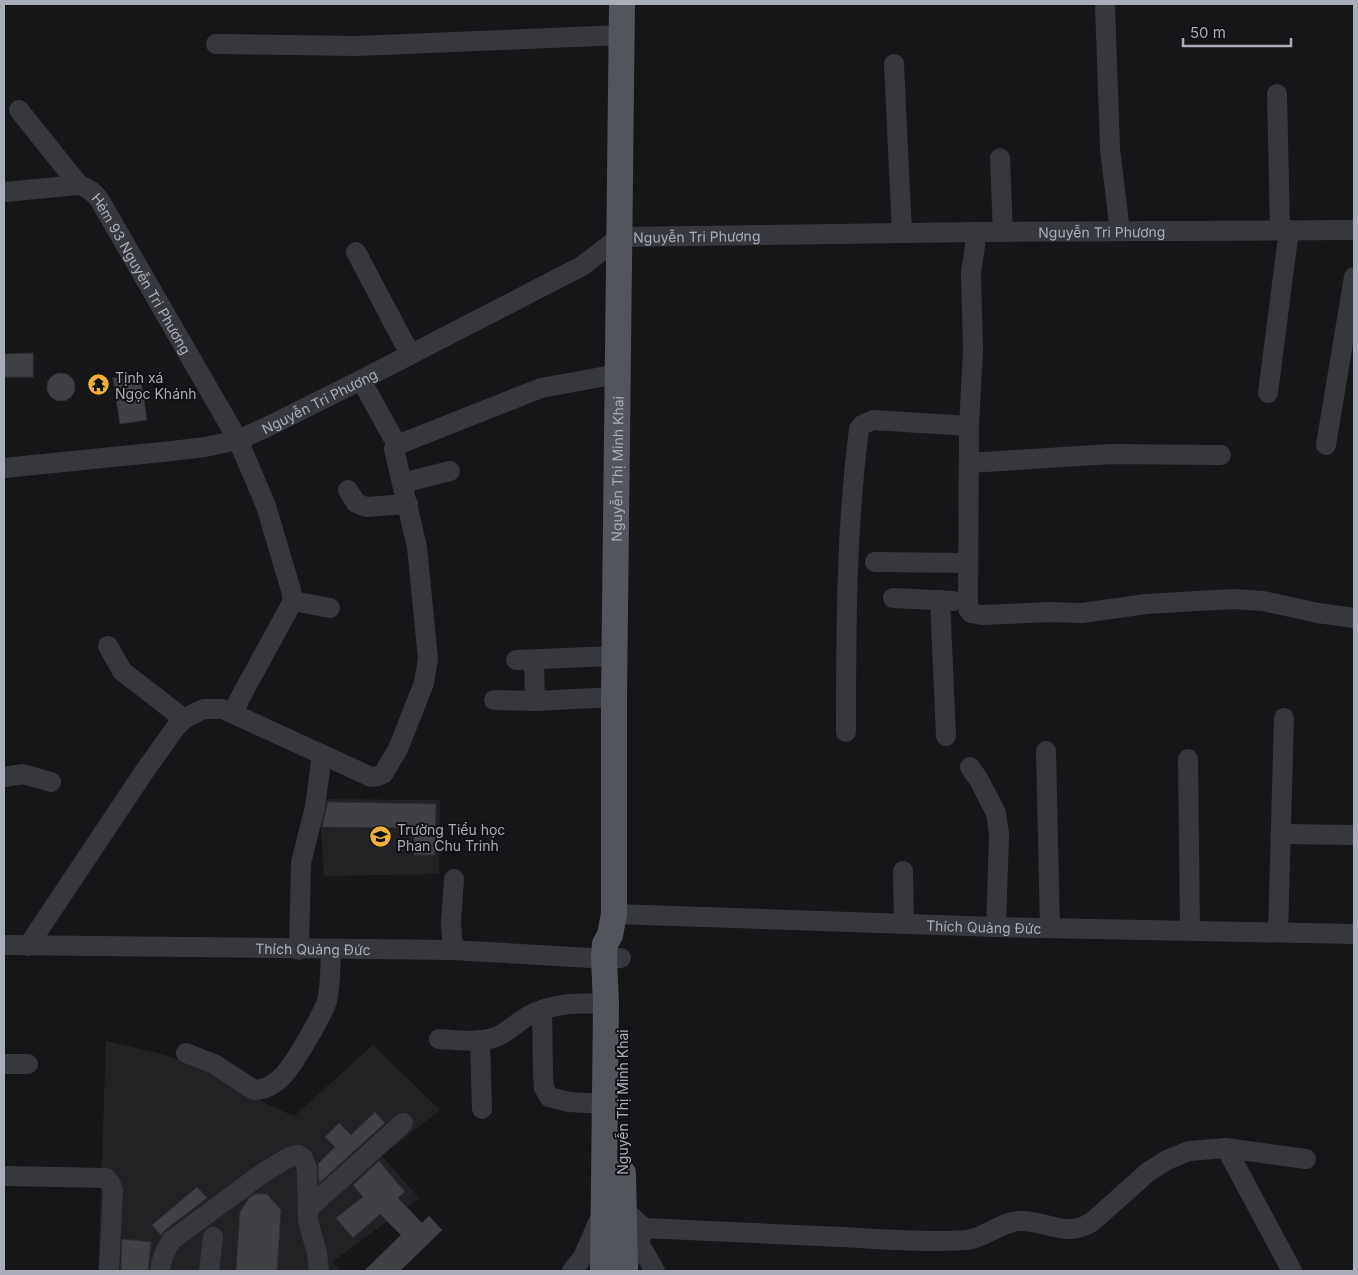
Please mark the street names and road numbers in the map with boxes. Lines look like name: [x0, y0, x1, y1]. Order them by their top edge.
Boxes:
street label: Hẻm 93 Nguyễn Tri Phương: [89, 189, 195, 357]
street label: Nguyễn Tri Phương: [1038, 223, 1165, 240]
street label: Nguyễn Tri Phương: [633, 227, 761, 245]
street label: Nguyễn Tri Phương: [259, 365, 380, 437]
street label: Nguyễn Thị Minh Khai: [607, 396, 626, 542]
street label: Thích Quảng Đức: [926, 916, 1042, 936]
street label: Thích Quảng Đức: [255, 939, 371, 958]
street label: Nguyễn Thị Minh Khai: [614, 1029, 631, 1175]

